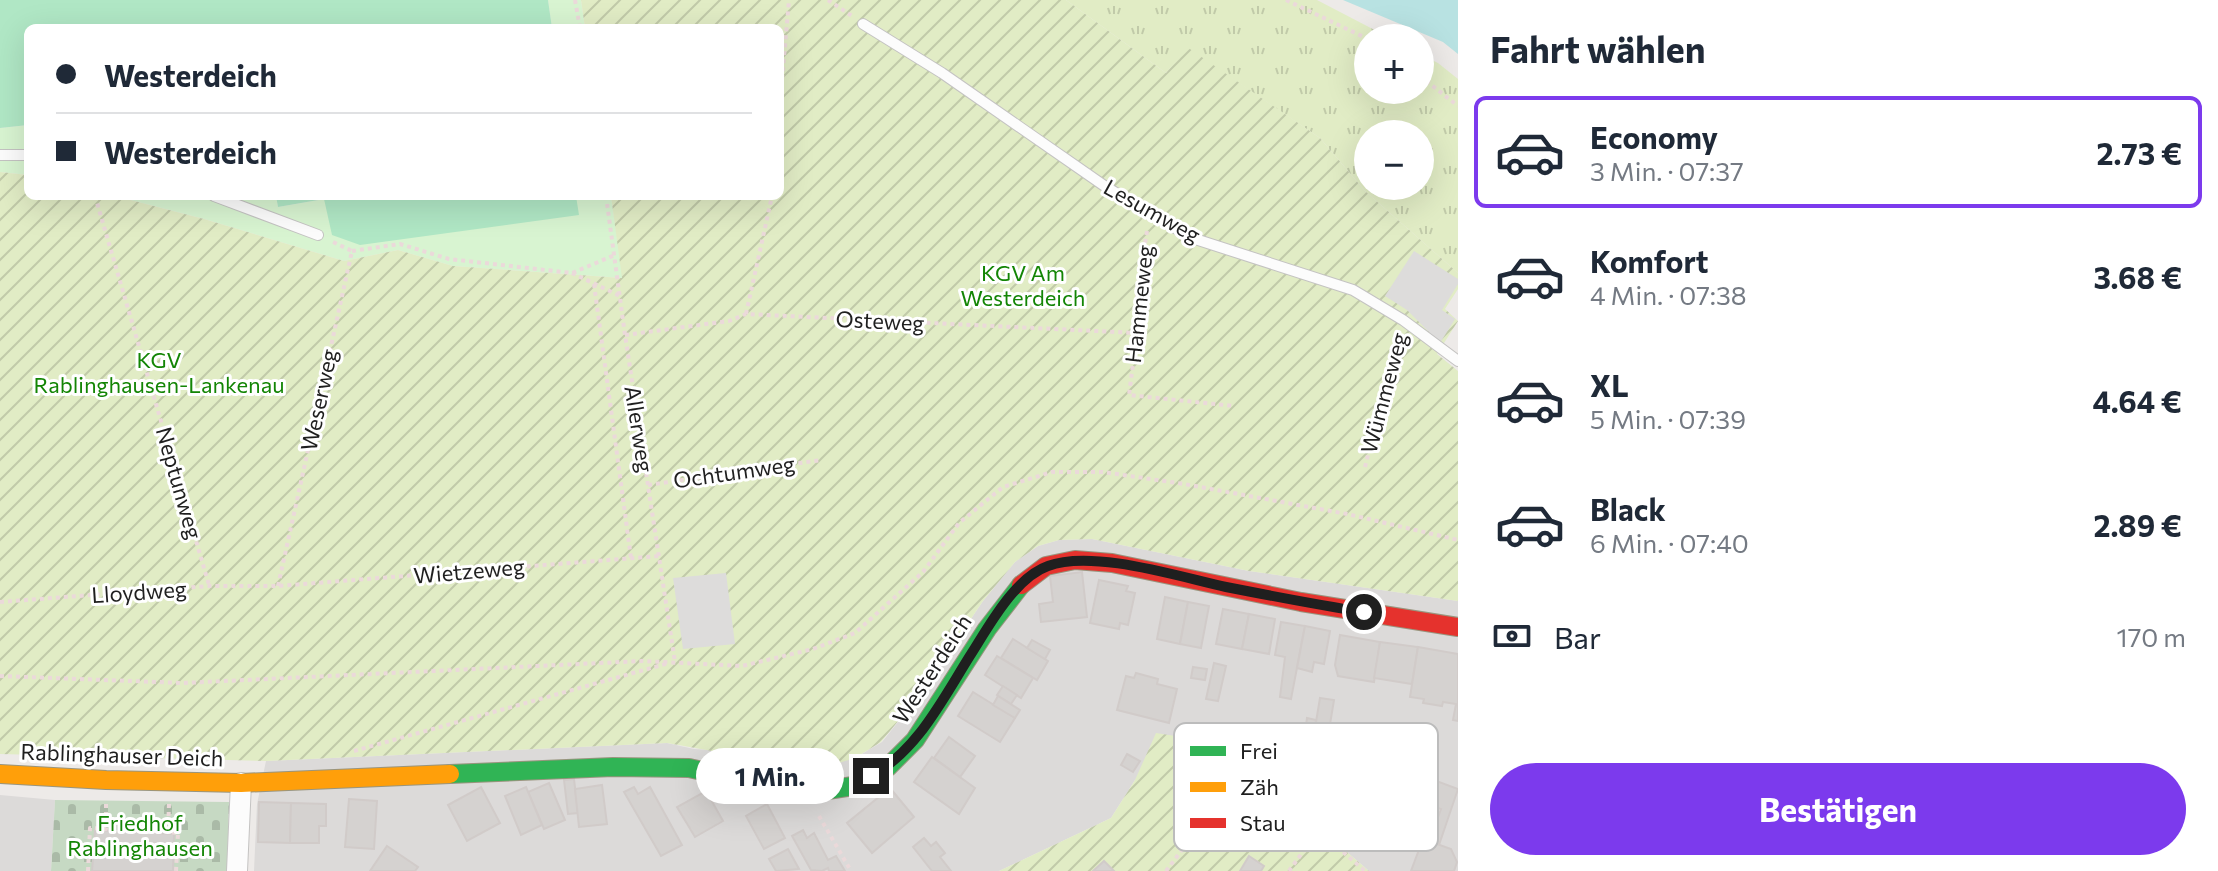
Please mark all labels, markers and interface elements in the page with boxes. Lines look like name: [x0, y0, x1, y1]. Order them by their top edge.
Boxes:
map controls: [1354, 24, 1434, 200]
button: +: [1354, 24, 1434, 104]
text: Fahrt wählen: [1490, 26, 1706, 70]
text: Westerdeich: [104, 56, 277, 93]
icon: car: [1494, 116, 1566, 188]
text: Economy: [1590, 118, 1718, 155]
button: −: [1354, 120, 1434, 200]
text: Westerdeich: [104, 133, 277, 170]
text: 2.73 €: [2096, 134, 2182, 171]
text: 3 Min. · 07:37: [1590, 155, 1744, 186]
street label: Lesumweg: [1099, 173, 1205, 248]
icon: car: [1494, 240, 1566, 312]
text: Komfort: [1590, 242, 1709, 279]
street label: Hammeweg: [1119, 244, 1158, 364]
text: 3.68 €: [2094, 258, 2182, 295]
park label: KGV Am Westerdeich: [961, 259, 1085, 311]
text: 4 Min. · 07:38: [1590, 279, 1747, 310]
street label: Osteweg: [835, 305, 925, 336]
street label: Wümmeweg: [1354, 329, 1413, 456]
park label: KGV Rablinghausen-Lankenau: [33, 346, 285, 398]
street label: Weserweg: [295, 346, 343, 453]
icon: car: [1494, 364, 1566, 436]
text: XL: [1590, 366, 1629, 403]
text: 4.64 €: [2092, 382, 2182, 419]
street label: Allerweg: [619, 384, 660, 474]
text: 5 Min. · 07:39: [1590, 403, 1746, 434]
street label: Neptunweg: [151, 424, 208, 542]
street label: Ochtumweg: [671, 450, 797, 493]
icon: car: [1494, 488, 1566, 560]
text: Black: [1590, 490, 1666, 527]
text: 2.89 €: [2093, 506, 2182, 543]
text: 6 Min. · 07:40: [1590, 527, 1749, 558]
street label: Wietzeweg: [412, 552, 526, 589]
street label: Lloydweg: [90, 575, 188, 608]
route start: [1346, 594, 1382, 630]
street label: Westerdeich: [886, 609, 977, 728]
icon: cash: [1490, 614, 1534, 658]
text: Bar: [1554, 618, 1601, 655]
text: 170 m: [2117, 621, 2186, 652]
legend: [1174, 723, 1438, 851]
street label: Rablinghauser Deich: [20, 737, 224, 772]
text: Frei: [1240, 737, 1278, 764]
callout: 1 Min.: [695, 748, 843, 804]
route end: [853, 758, 889, 794]
text: 1 Min.: [735, 760, 805, 791]
button: Bestätigen: [1490, 763, 2186, 855]
text: Zäh: [1240, 773, 1279, 800]
park label: Friedhof Rablinghausen: [67, 809, 213, 861]
text: Stau: [1240, 809, 1286, 836]

